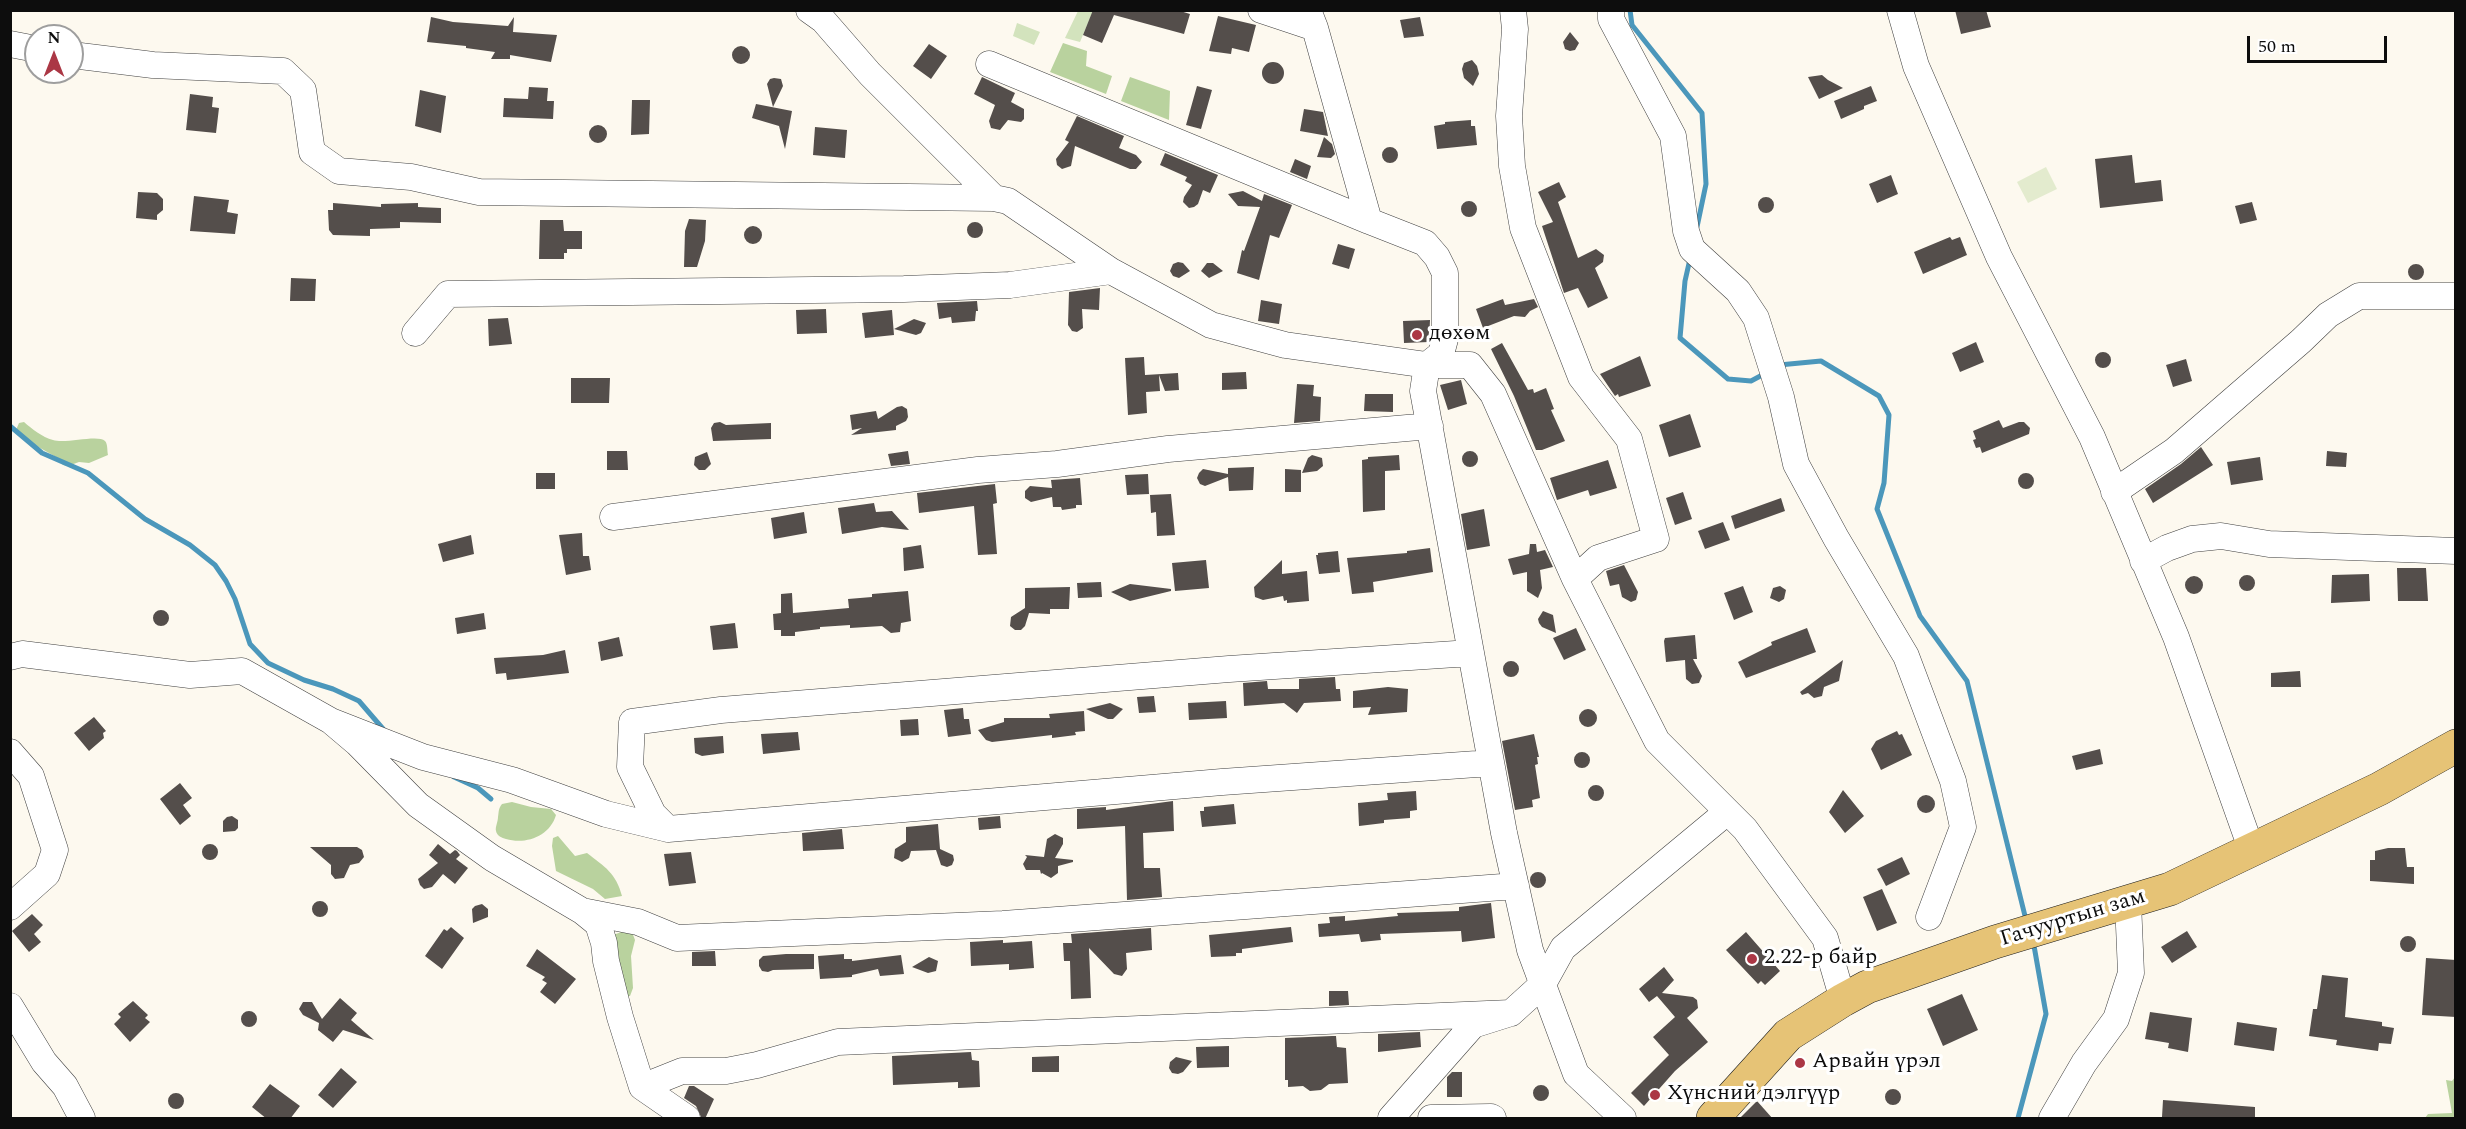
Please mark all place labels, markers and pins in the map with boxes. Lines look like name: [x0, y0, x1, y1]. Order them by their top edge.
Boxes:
place label: дөхөм: [1429, 322, 1491, 348]
marker: дөхөм: [1410, 328, 1424, 342]
place label: 2.22-р байр: [1764, 946, 1877, 972]
marker: 2.22-р байр: [1745, 952, 1759, 966]
place label: Арвайн үрэл: [1812, 1050, 1941, 1076]
marker: Арвайн үрэл: [1793, 1056, 1807, 1070]
place label: Хүнсний дэлгүүр: [1667, 1082, 1840, 1108]
marker: Хүнсний дэлгүүр: [1648, 1088, 1662, 1102]

